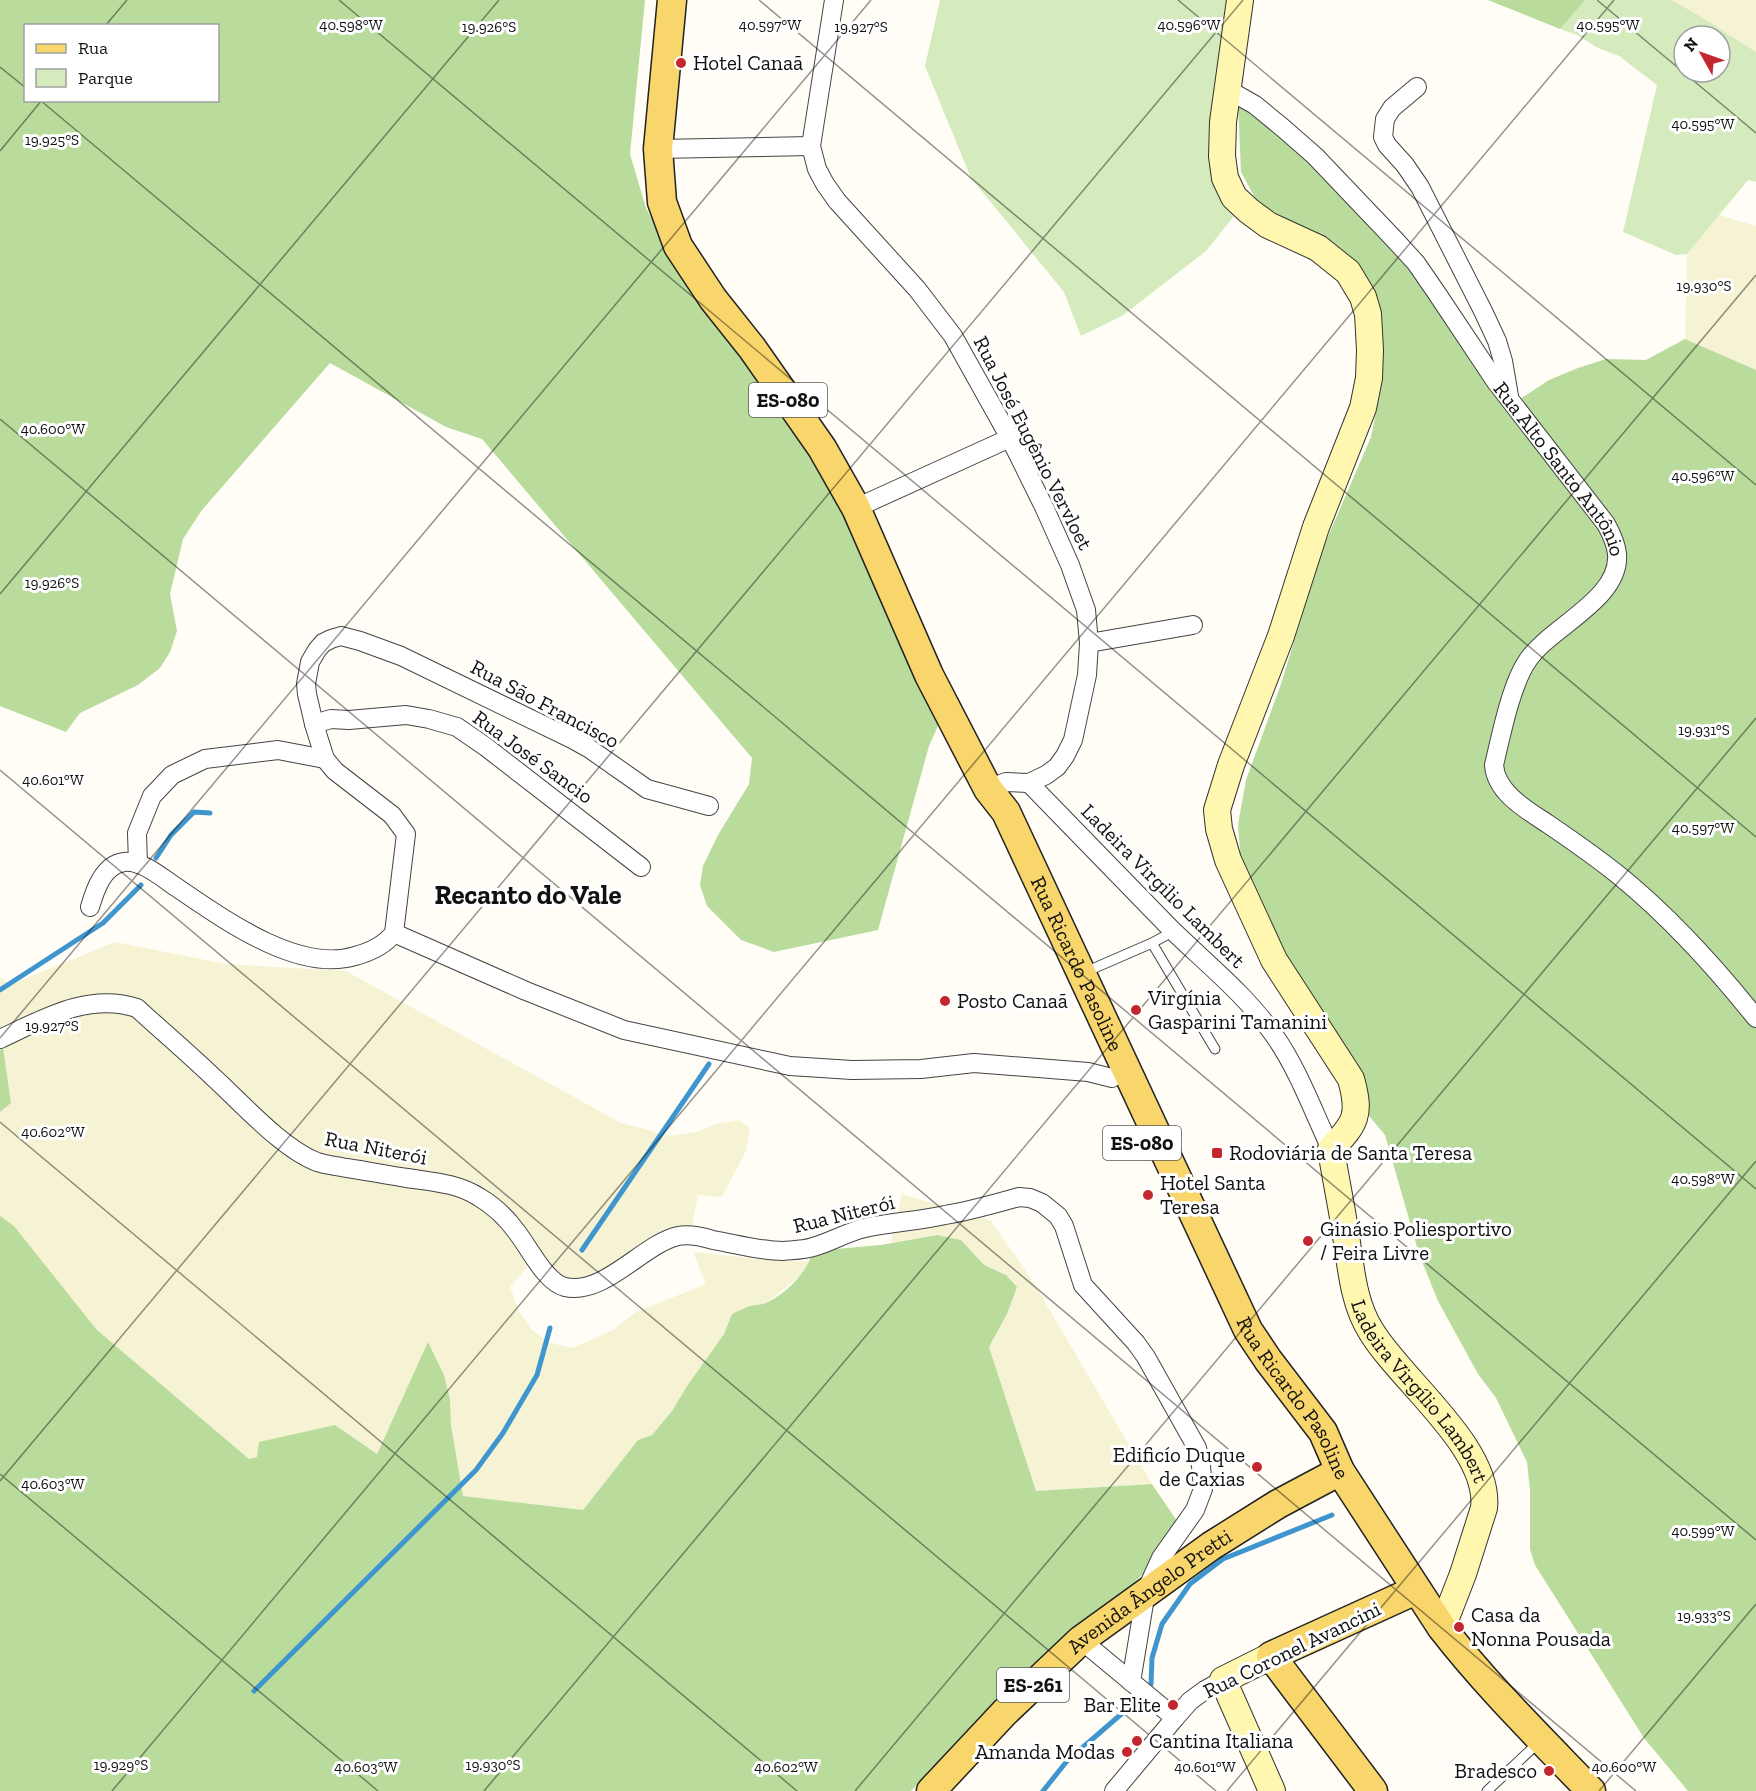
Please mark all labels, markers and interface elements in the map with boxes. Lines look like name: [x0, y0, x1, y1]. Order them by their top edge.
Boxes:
text: 40.598°W: [319, 16, 383, 34]
text: 40.597°W: [739, 16, 801, 34]
text: 40.596°W: [1157, 16, 1221, 34]
text: 40.595°W: [1577, 16, 1639, 34]
text: 19.926°S: [462, 18, 516, 36]
text: 19.927°S: [834, 18, 888, 36]
legend: [24, 24, 219, 102]
north arrow: [1672, 24, 1732, 84]
text: N: [1680, 34, 1702, 55]
text: Rua: [78, 37, 108, 59]
place label: Hotel Canaã: [693, 50, 803, 75]
marker: Hotel Canaã: [674, 56, 688, 70]
text: Parque: [78, 67, 133, 89]
text: 40.595°W: [1672, 115, 1734, 133]
text: 19.925°S: [25, 131, 79, 149]
text: 19.930°S: [1677, 277, 1731, 295]
street label: Rua José Eugênio Vervloet: [969, 332, 1098, 554]
street label: Rua Alto Santo Antônio: [1488, 376, 1630, 558]
road number: ES-080: [749, 383, 827, 417]
text: 40.600°W: [21, 420, 85, 438]
text: 40.596°W: [1671, 467, 1735, 485]
text: 19.926°S: [25, 574, 79, 592]
street label: Rua São Francisco: [467, 654, 624, 753]
street label: Rua José Sancio: [468, 705, 598, 809]
text: 19.931°S: [1678, 721, 1730, 739]
text: 40.601°W: [22, 771, 84, 789]
street label: Ladeira Virgilio Lambert: [1076, 798, 1251, 973]
text: 40.597°W: [1672, 819, 1734, 837]
street label: Rua Ricardo Pasoline: [1026, 872, 1129, 1055]
district label: Recanto do Vale: [434, 879, 622, 911]
place label: Virgínia Gasparini Tamanini: [1147, 985, 1327, 1034]
place label: Posto Canaã: [957, 988, 1068, 1013]
marker: Posto Canaã: [938, 994, 952, 1008]
marker: Virgínia Gasparini Tamanini: [1129, 1003, 1143, 1017]
text: 19.927°S: [25, 1017, 79, 1035]
text: 40.602°W: [21, 1123, 85, 1141]
street label: Rua Niterói: [323, 1125, 430, 1170]
road number: ES-080: [1103, 1126, 1181, 1160]
place label: Rodoviária de Santa Teresa: [1229, 1140, 1472, 1165]
marker: Rodoviária de Santa Teresa: [1210, 1146, 1224, 1160]
place label: Hotel Santa Teresa: [1160, 1170, 1265, 1219]
text: 40.598°W: [1671, 1170, 1735, 1188]
marker: Hotel Santa Teresa: [1141, 1188, 1155, 1202]
street label: Rua Niterói: [790, 1189, 897, 1238]
place label: Ginásio Poliesportivo / Feira Livre: [1320, 1216, 1512, 1265]
marker: Ginásio Poliesportivo / Feira Livre: [1301, 1234, 1315, 1248]
street label: Ladeira Virgílio Lambert: [1346, 1296, 1494, 1486]
street label: Rua Ricardo Pasoline: [1232, 1312, 1355, 1484]
place label: Edificío Duque de Caxias: [1113, 1442, 1245, 1491]
marker: Edificío Duque de Caxias: [1250, 1460, 1264, 1474]
text: 40.603°W: [21, 1475, 85, 1493]
text: 40.599°W: [1671, 1522, 1735, 1540]
street label: Avenida Ângelo Pretti: [1062, 1523, 1236, 1659]
street label: Rua Coronel Avancini: [1199, 1596, 1385, 1703]
place label: Casa da Nonna Pousada: [1471, 1602, 1611, 1651]
text: 19.933°S: [1677, 1607, 1731, 1625]
marker: Casa da Nonna Pousada: [1452, 1620, 1466, 1634]
road number: ES-261: [997, 1668, 1069, 1702]
place label: Bar Elite: [1083, 1692, 1161, 1717]
marker: Bar Elite: [1166, 1698, 1180, 1712]
place label: Cantina Italiana: [1149, 1728, 1294, 1753]
marker: Cantina Italiana: [1130, 1734, 1144, 1748]
place label: Amanda Modas: [975, 1739, 1115, 1764]
marker: Amanda Modas: [1120, 1745, 1134, 1759]
text: 19.929°S: [94, 1756, 148, 1774]
text: 19.930°S: [466, 1756, 520, 1774]
text: 40.603°W: [334, 1758, 398, 1776]
text: 40.602°W: [754, 1758, 818, 1776]
text: 40.601°W: [1174, 1758, 1236, 1776]
place label: Bradesco: [1454, 1758, 1537, 1783]
text: 40.600°W: [1592, 1758, 1656, 1776]
marker: Bradesco: [1542, 1764, 1556, 1778]

